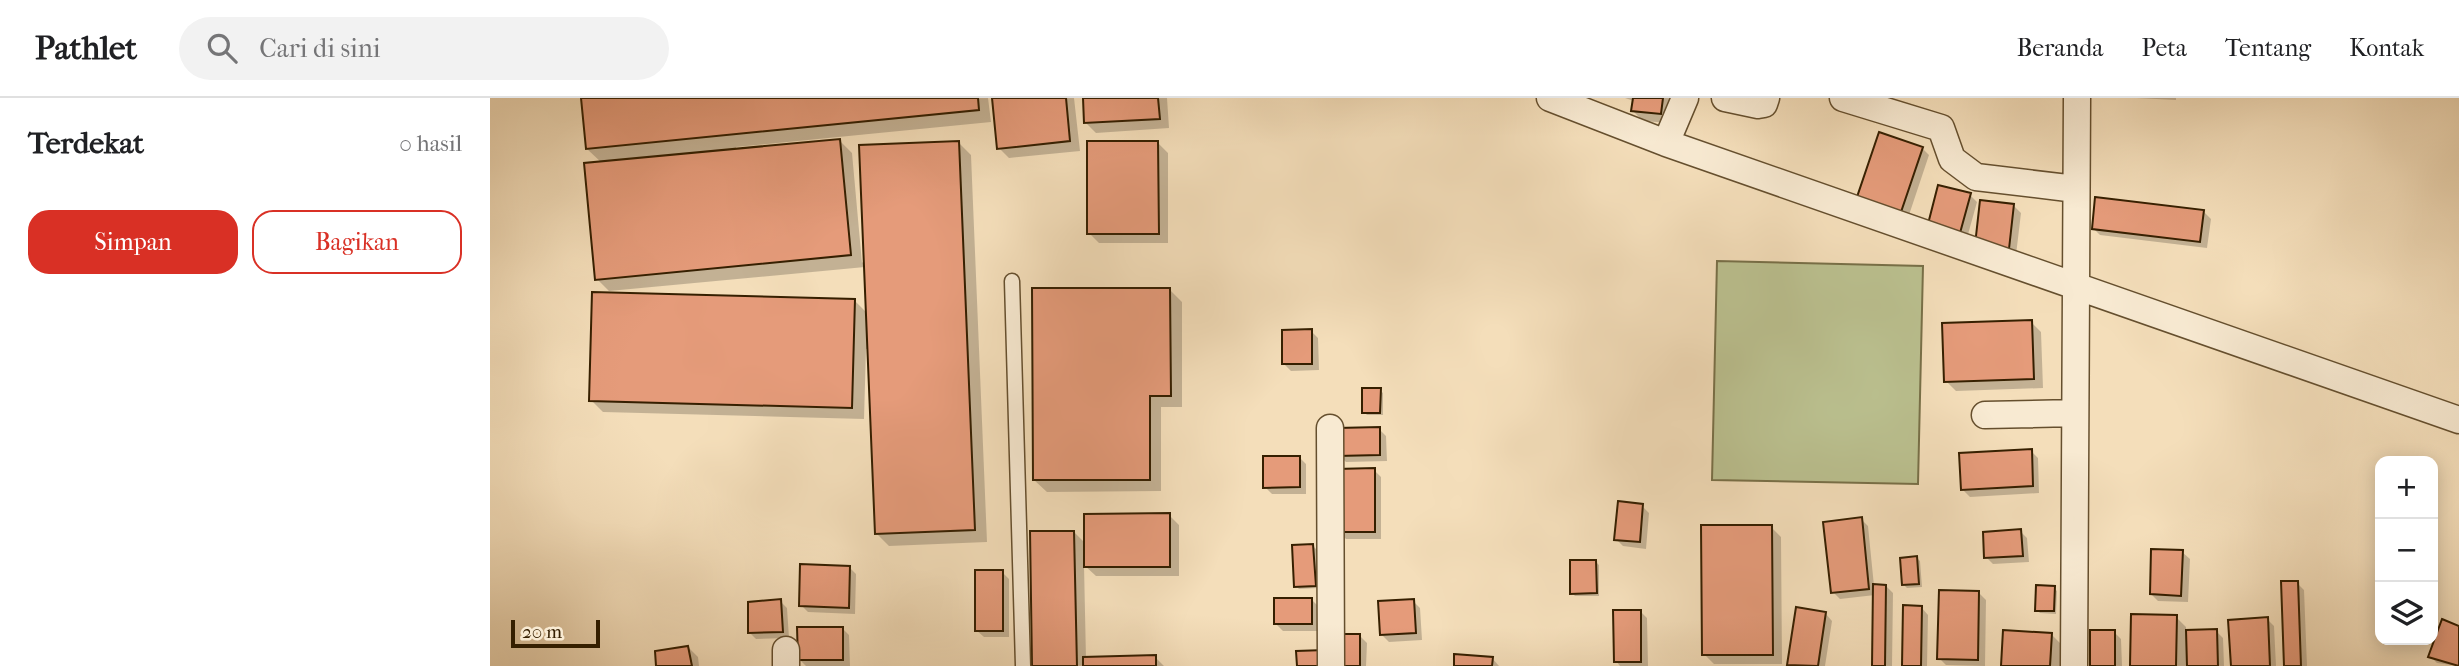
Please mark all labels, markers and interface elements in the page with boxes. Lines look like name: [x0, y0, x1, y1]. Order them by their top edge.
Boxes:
search box: [179, 17, 669, 80]
text: Pathlet: [35, 29, 137, 68]
icon: search: [203, 29, 241, 67]
text: Cari di sini: [259, 33, 380, 64]
text: Beranda: [2017, 34, 2103, 62]
text: Peta: [2141, 34, 2187, 62]
text: Tentang: [2225, 34, 2311, 62]
text: Kontak: [2349, 34, 2424, 62]
text: Terdekat: [28, 126, 144, 161]
text: 0 hasil: [399, 130, 462, 157]
button: Simpan: [28, 210, 238, 274]
button: Bagikan: [252, 210, 462, 274]
map controls: [2375, 456, 2438, 645]
button: +: [2375, 456, 2438, 519]
button: −: [2375, 519, 2438, 582]
button: layers: [2375, 582, 2438, 645]
scale bar: [511, 617, 600, 649]
text: 20 m: [522, 621, 562, 643]

